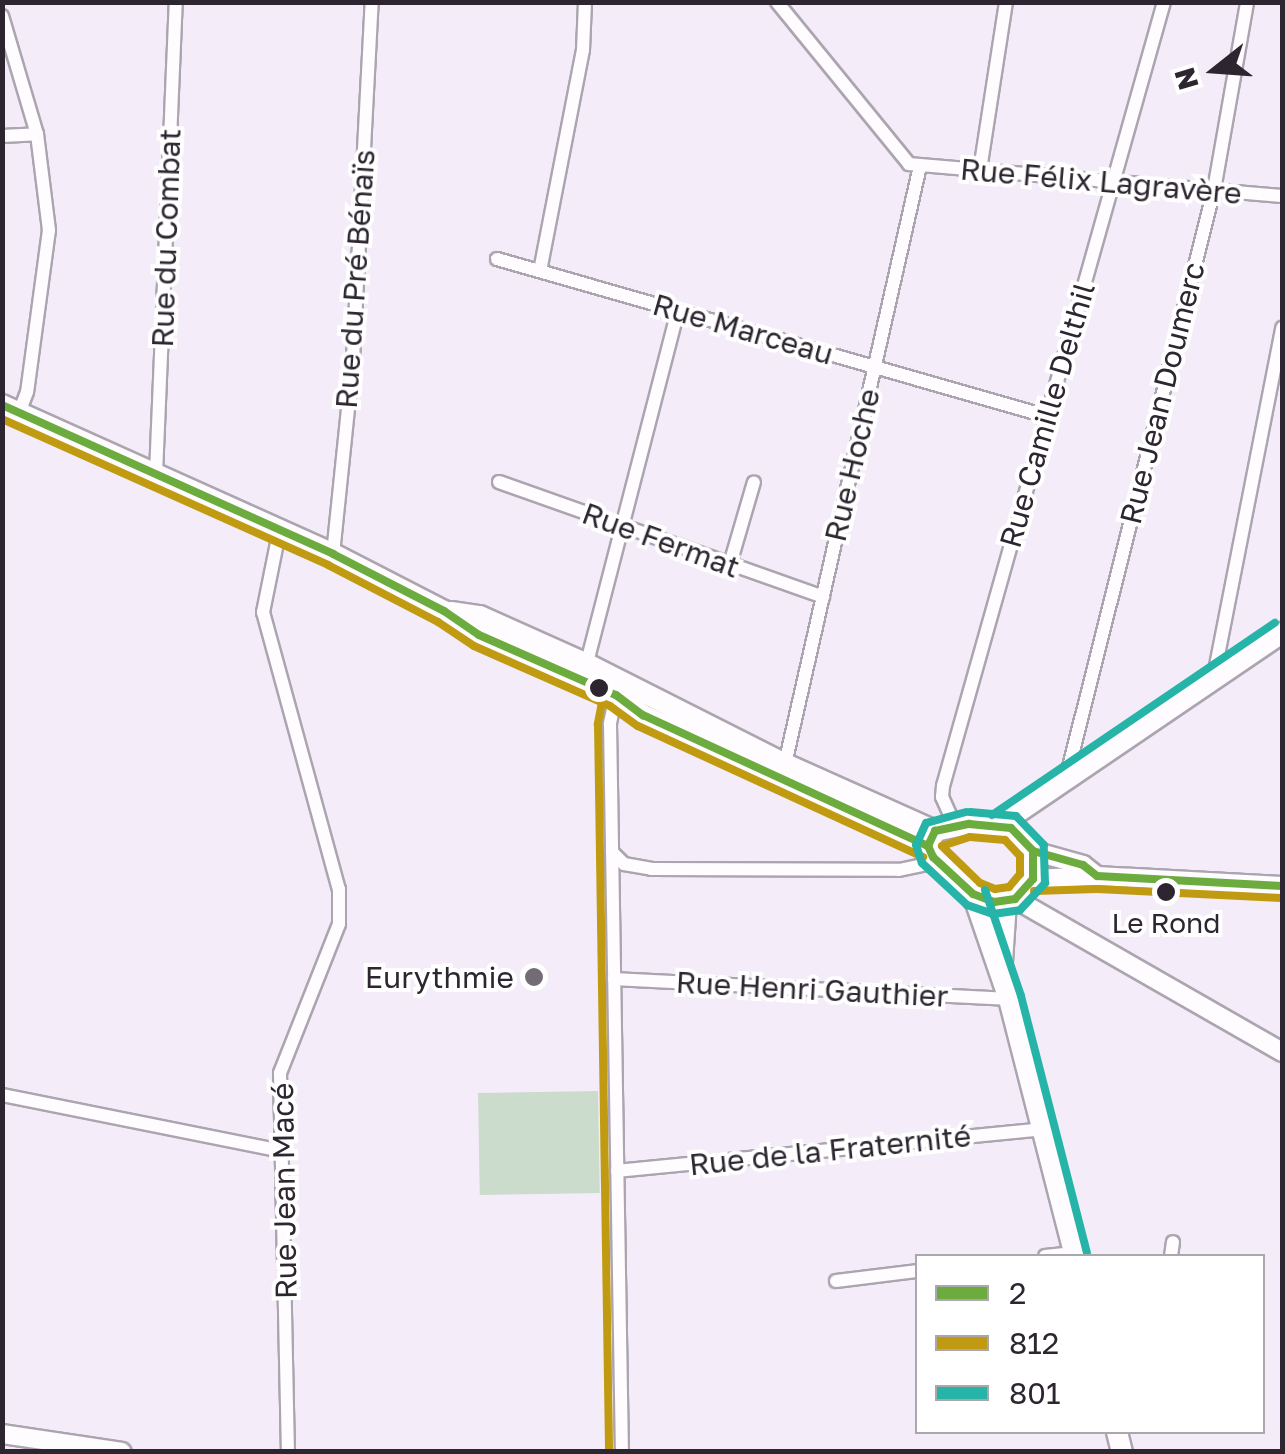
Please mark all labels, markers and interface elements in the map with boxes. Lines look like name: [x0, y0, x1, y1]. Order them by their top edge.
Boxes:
north arrow: [1165, 20, 1265, 120]
text: N: [1167, 64, 1205, 94]
street label: Rue du Combat: [144, 128, 188, 348]
street label: Rue du Pré Bénaïs: [328, 148, 382, 410]
street label: Rue Félix Lagravère: [959, 151, 1243, 211]
street label: Rue Jean Doumerc: [1112, 258, 1212, 528]
street label: Rue Camille Delthil: [992, 278, 1102, 552]
street label: Rue Marceau: [649, 286, 837, 372]
street label: Rue Hoche: [817, 385, 887, 545]
street label: Rue Fermat: [577, 495, 745, 585]
unlabelled marker: [589, 678, 609, 698]
marker: Le Rond: [1156, 882, 1176, 902]
place label: Le Rond: [1112, 906, 1220, 940]
place label: Eurythmie: [365, 959, 514, 995]
street label: Rue Henri Gauthier: [675, 964, 949, 1014]
marker: Eurythmie: [523, 966, 545, 988]
street label: Rue Jean Macé: [264, 1083, 304, 1299]
street label: Rue de la Fraternité: [687, 1117, 973, 1183]
legend: [915, 1254, 1265, 1434]
text: 2: [1009, 1275, 1026, 1311]
text: 812: [1009, 1325, 1059, 1361]
text: 801: [1009, 1375, 1060, 1411]

